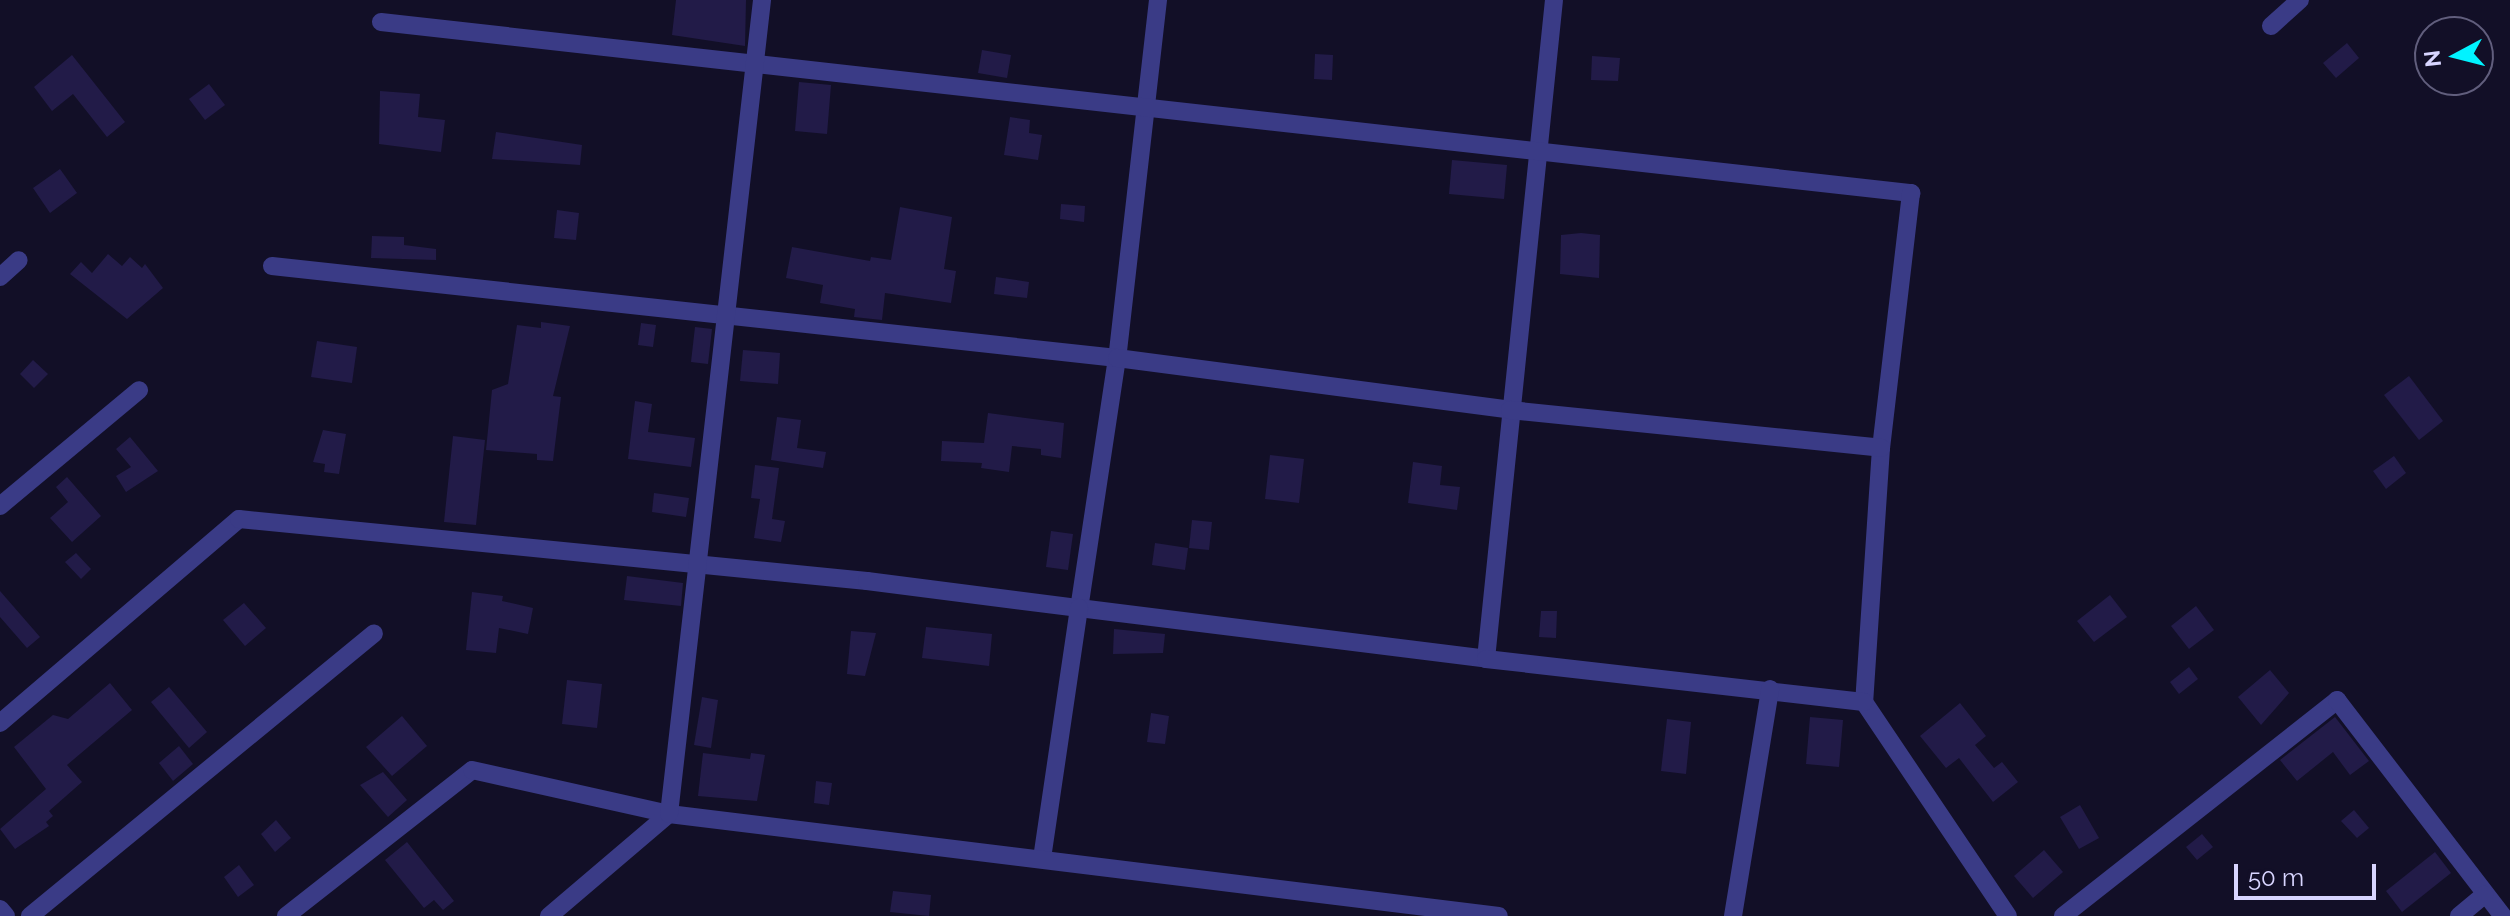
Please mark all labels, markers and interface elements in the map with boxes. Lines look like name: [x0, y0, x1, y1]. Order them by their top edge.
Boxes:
north arrow: [2414, 16, 2494, 96]
text: N: [2418, 49, 2446, 69]
scale bar: [2238, 848, 2380, 898]
text: 50 m: [2248, 863, 2304, 892]

